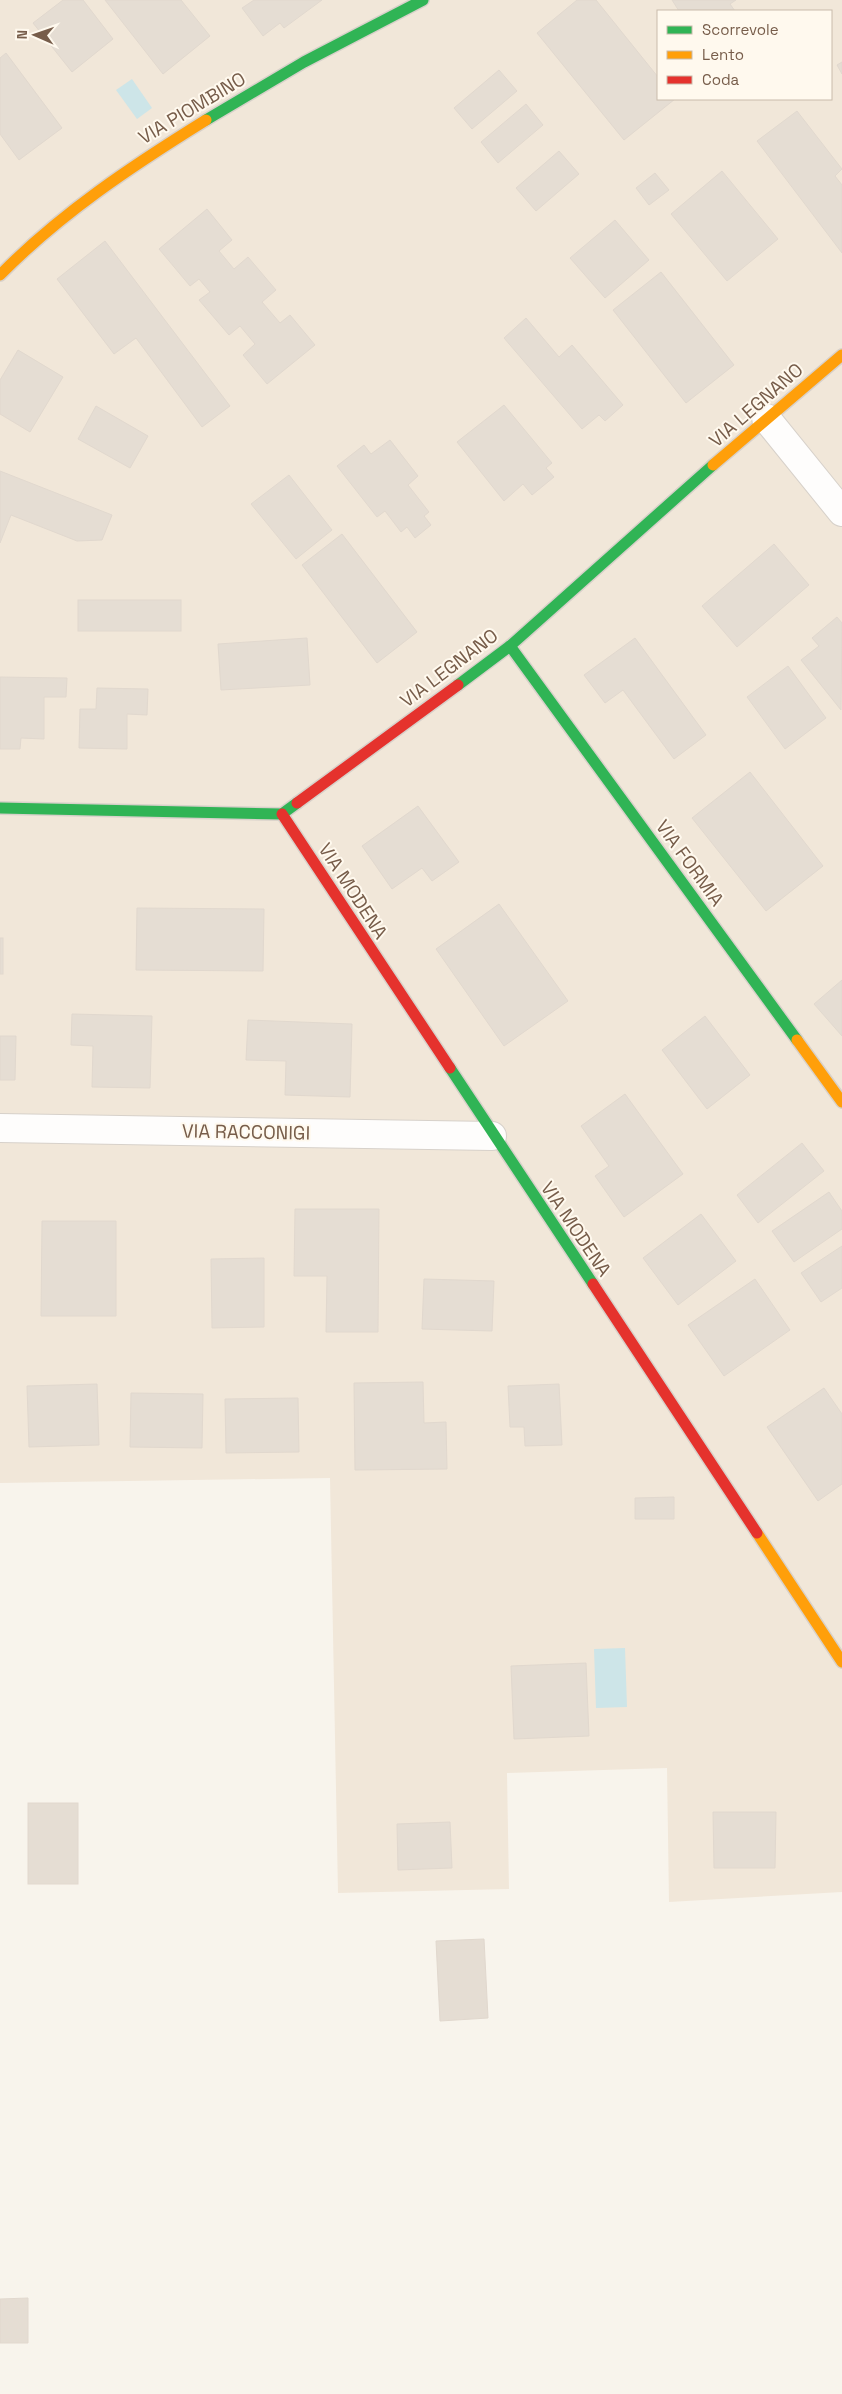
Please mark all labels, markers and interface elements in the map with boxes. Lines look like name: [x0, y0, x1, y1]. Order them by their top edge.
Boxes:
north arrow: [10, 10, 60, 60]
legend: [657, 10, 832, 100]
text: Scorrevole: [702, 20, 779, 39]
text: N: [13, 30, 31, 40]
text: Lento: [702, 45, 744, 64]
street label: VIA PIOMBINO: [134, 66, 250, 150]
text: Coda: [702, 70, 740, 89]
street label: VIA LEGNANO: [704, 357, 808, 453]
street label: VIA LEGNANO: [395, 623, 503, 713]
street label: VIA FORMIA: [650, 815, 730, 911]
street label: VIA MODENA: [313, 838, 393, 944]
street label: VIA RACCONIGI: [182, 1118, 310, 1146]
street label: VIA MODENA: [535, 1177, 617, 1281]

